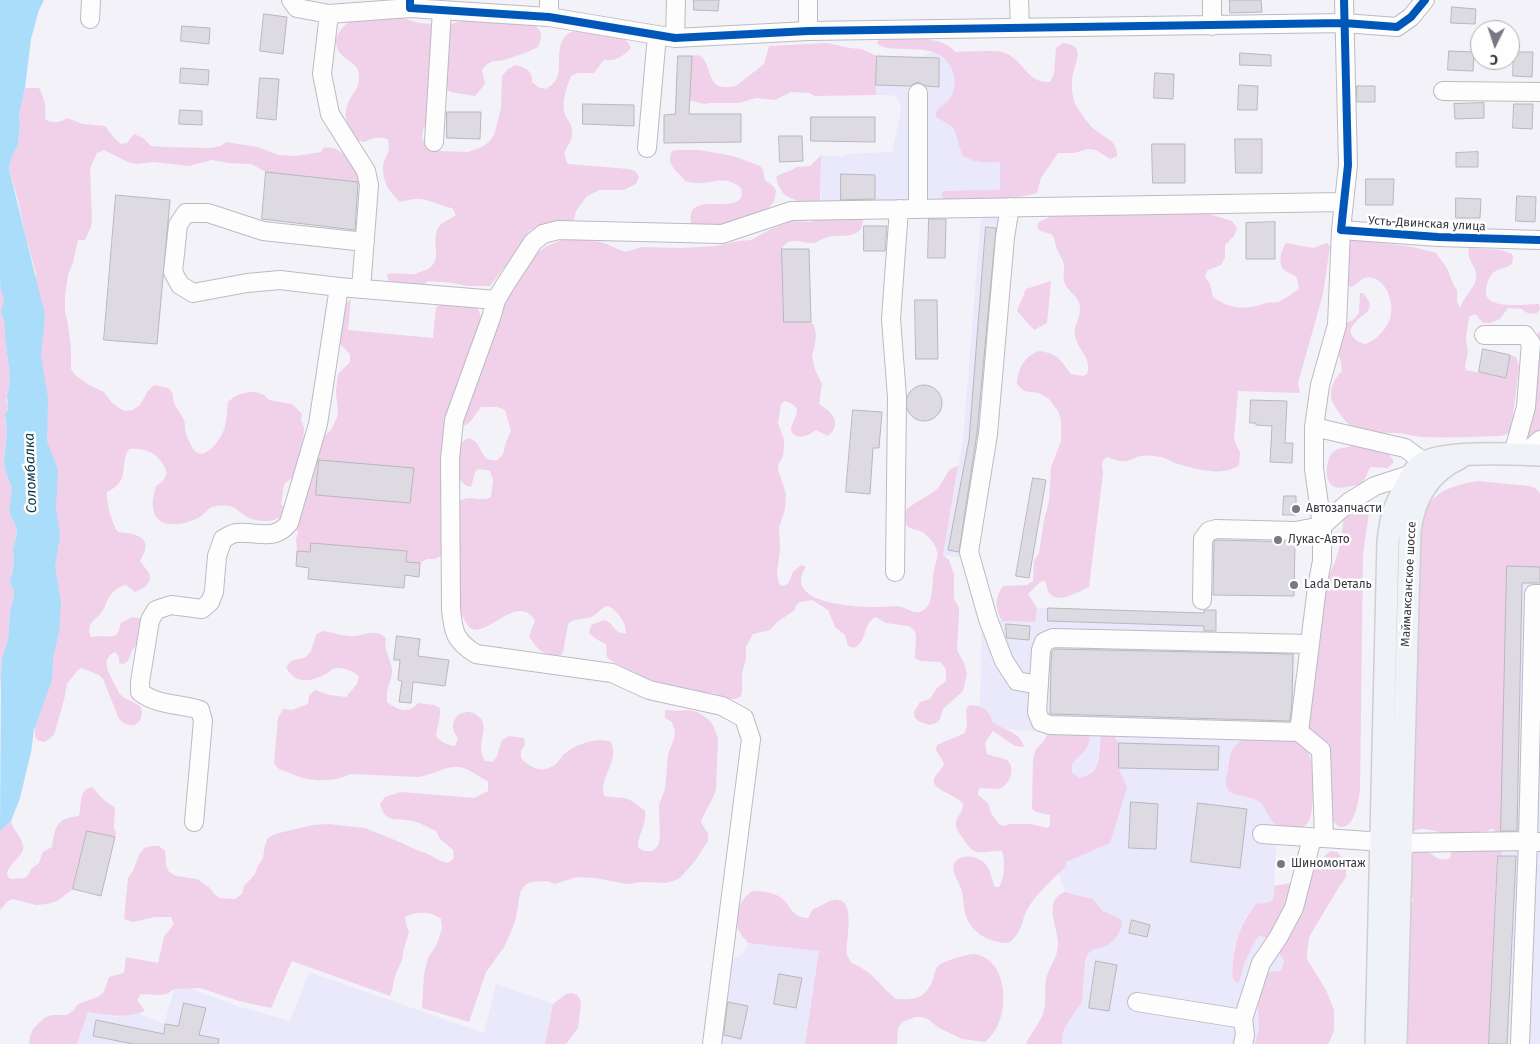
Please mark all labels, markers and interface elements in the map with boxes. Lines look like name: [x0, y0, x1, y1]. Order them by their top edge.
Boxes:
north arrow: [1470, 20, 1520, 70]
text: С: [1489, 51, 1499, 68]
street label: Усть-Двинская улица: [1368, 214, 1486, 234]
water label: Соломбалка: [21, 433, 41, 513]
place label: Автозапчасти: [1306, 502, 1382, 516]
marker: Автозапчасти: [1290, 503, 1302, 515]
street label: Маймаксанское шоссе: [1399, 521, 1419, 647]
place label: Лукас-Авто: [1288, 533, 1350, 547]
marker: Лукас-Авто: [1272, 534, 1284, 546]
place label: Lada Dеталь: [1304, 578, 1372, 592]
marker: Lada Dеталь: [1288, 579, 1300, 591]
place label: Шиномонтаж: [1291, 857, 1366, 871]
marker: Шиномонтаж: [1275, 858, 1287, 870]

